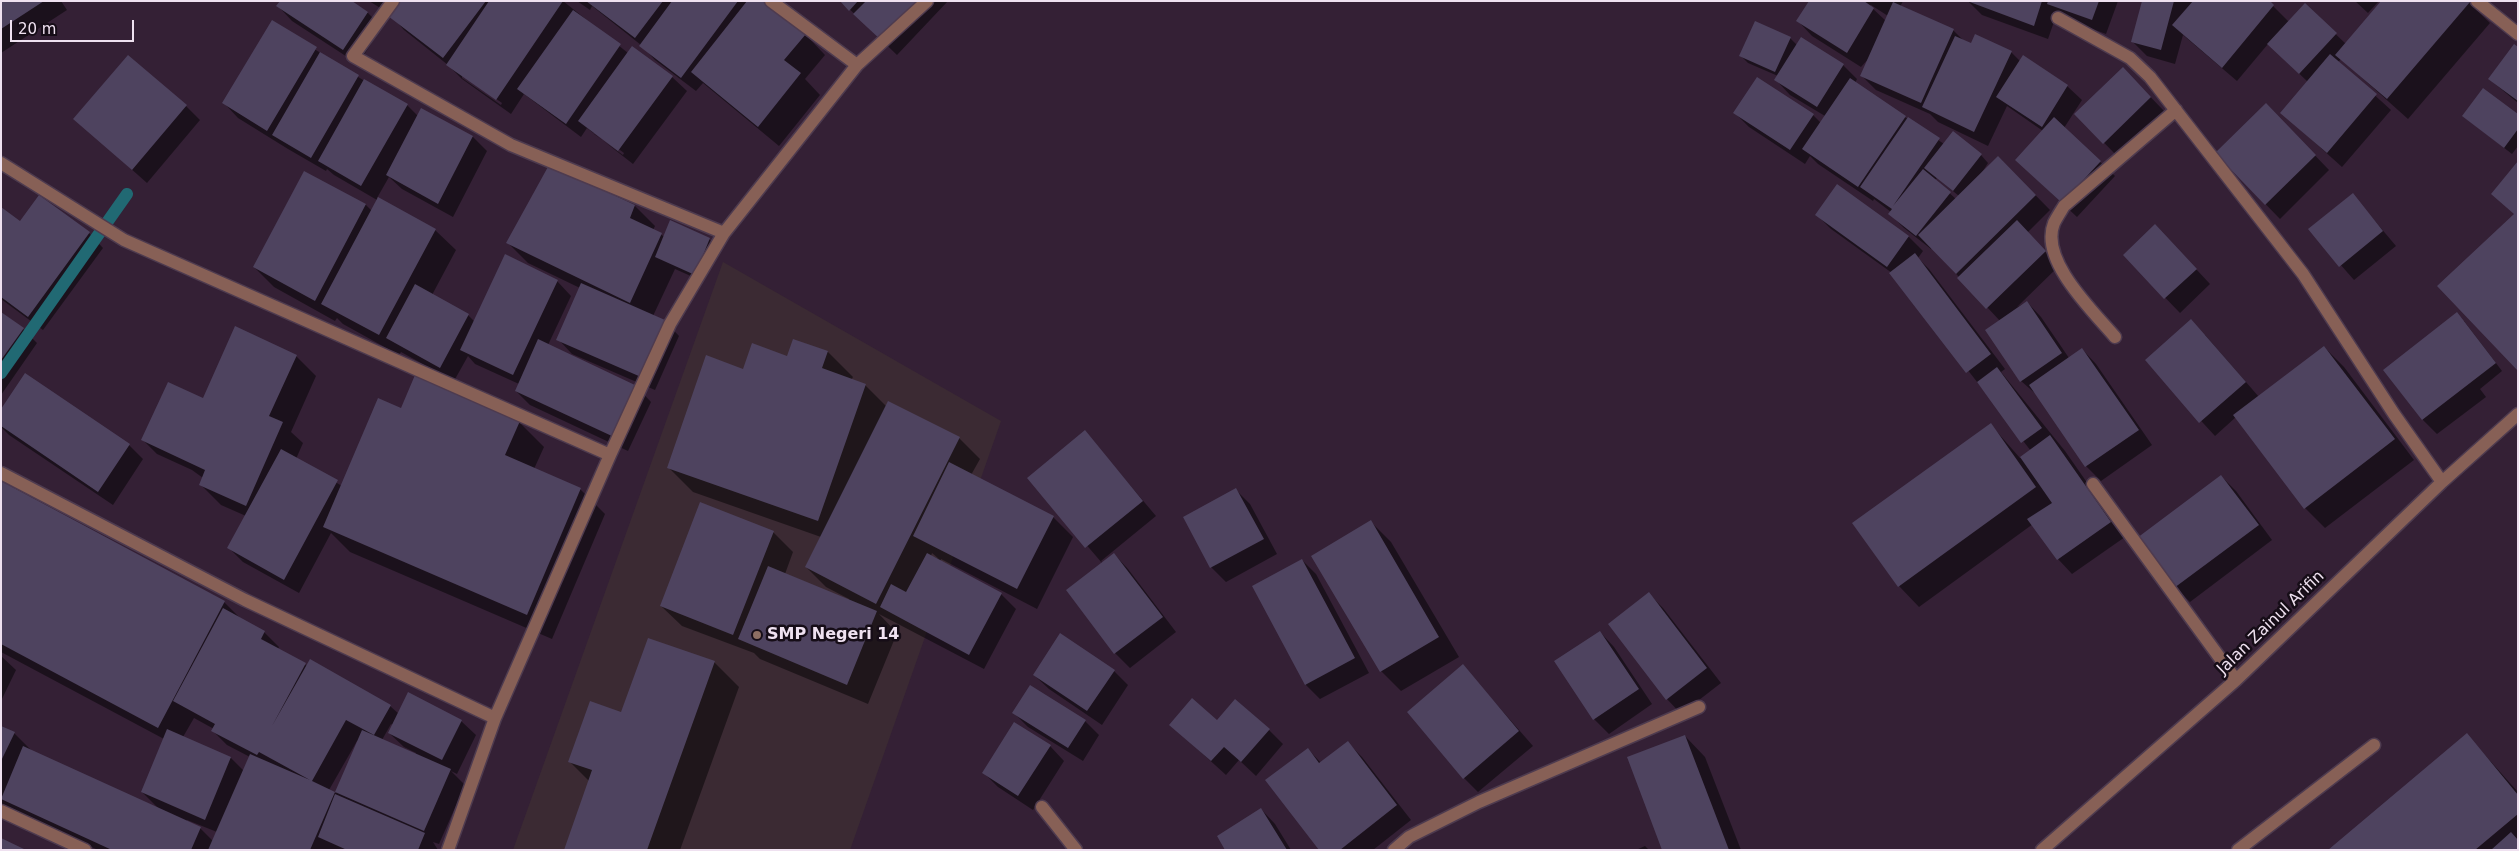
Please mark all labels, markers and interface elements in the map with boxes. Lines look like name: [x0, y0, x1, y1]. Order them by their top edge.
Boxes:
scale bar: [12, 10, 136, 42]
text: 20 m: [18, 20, 56, 38]
street label: Jalan Zainul Arifin: [2214, 567, 2328, 679]
place label: SMP Negeri 14: [767, 625, 900, 645]
marker: SMP Negeri 14: [751, 629, 763, 641]

